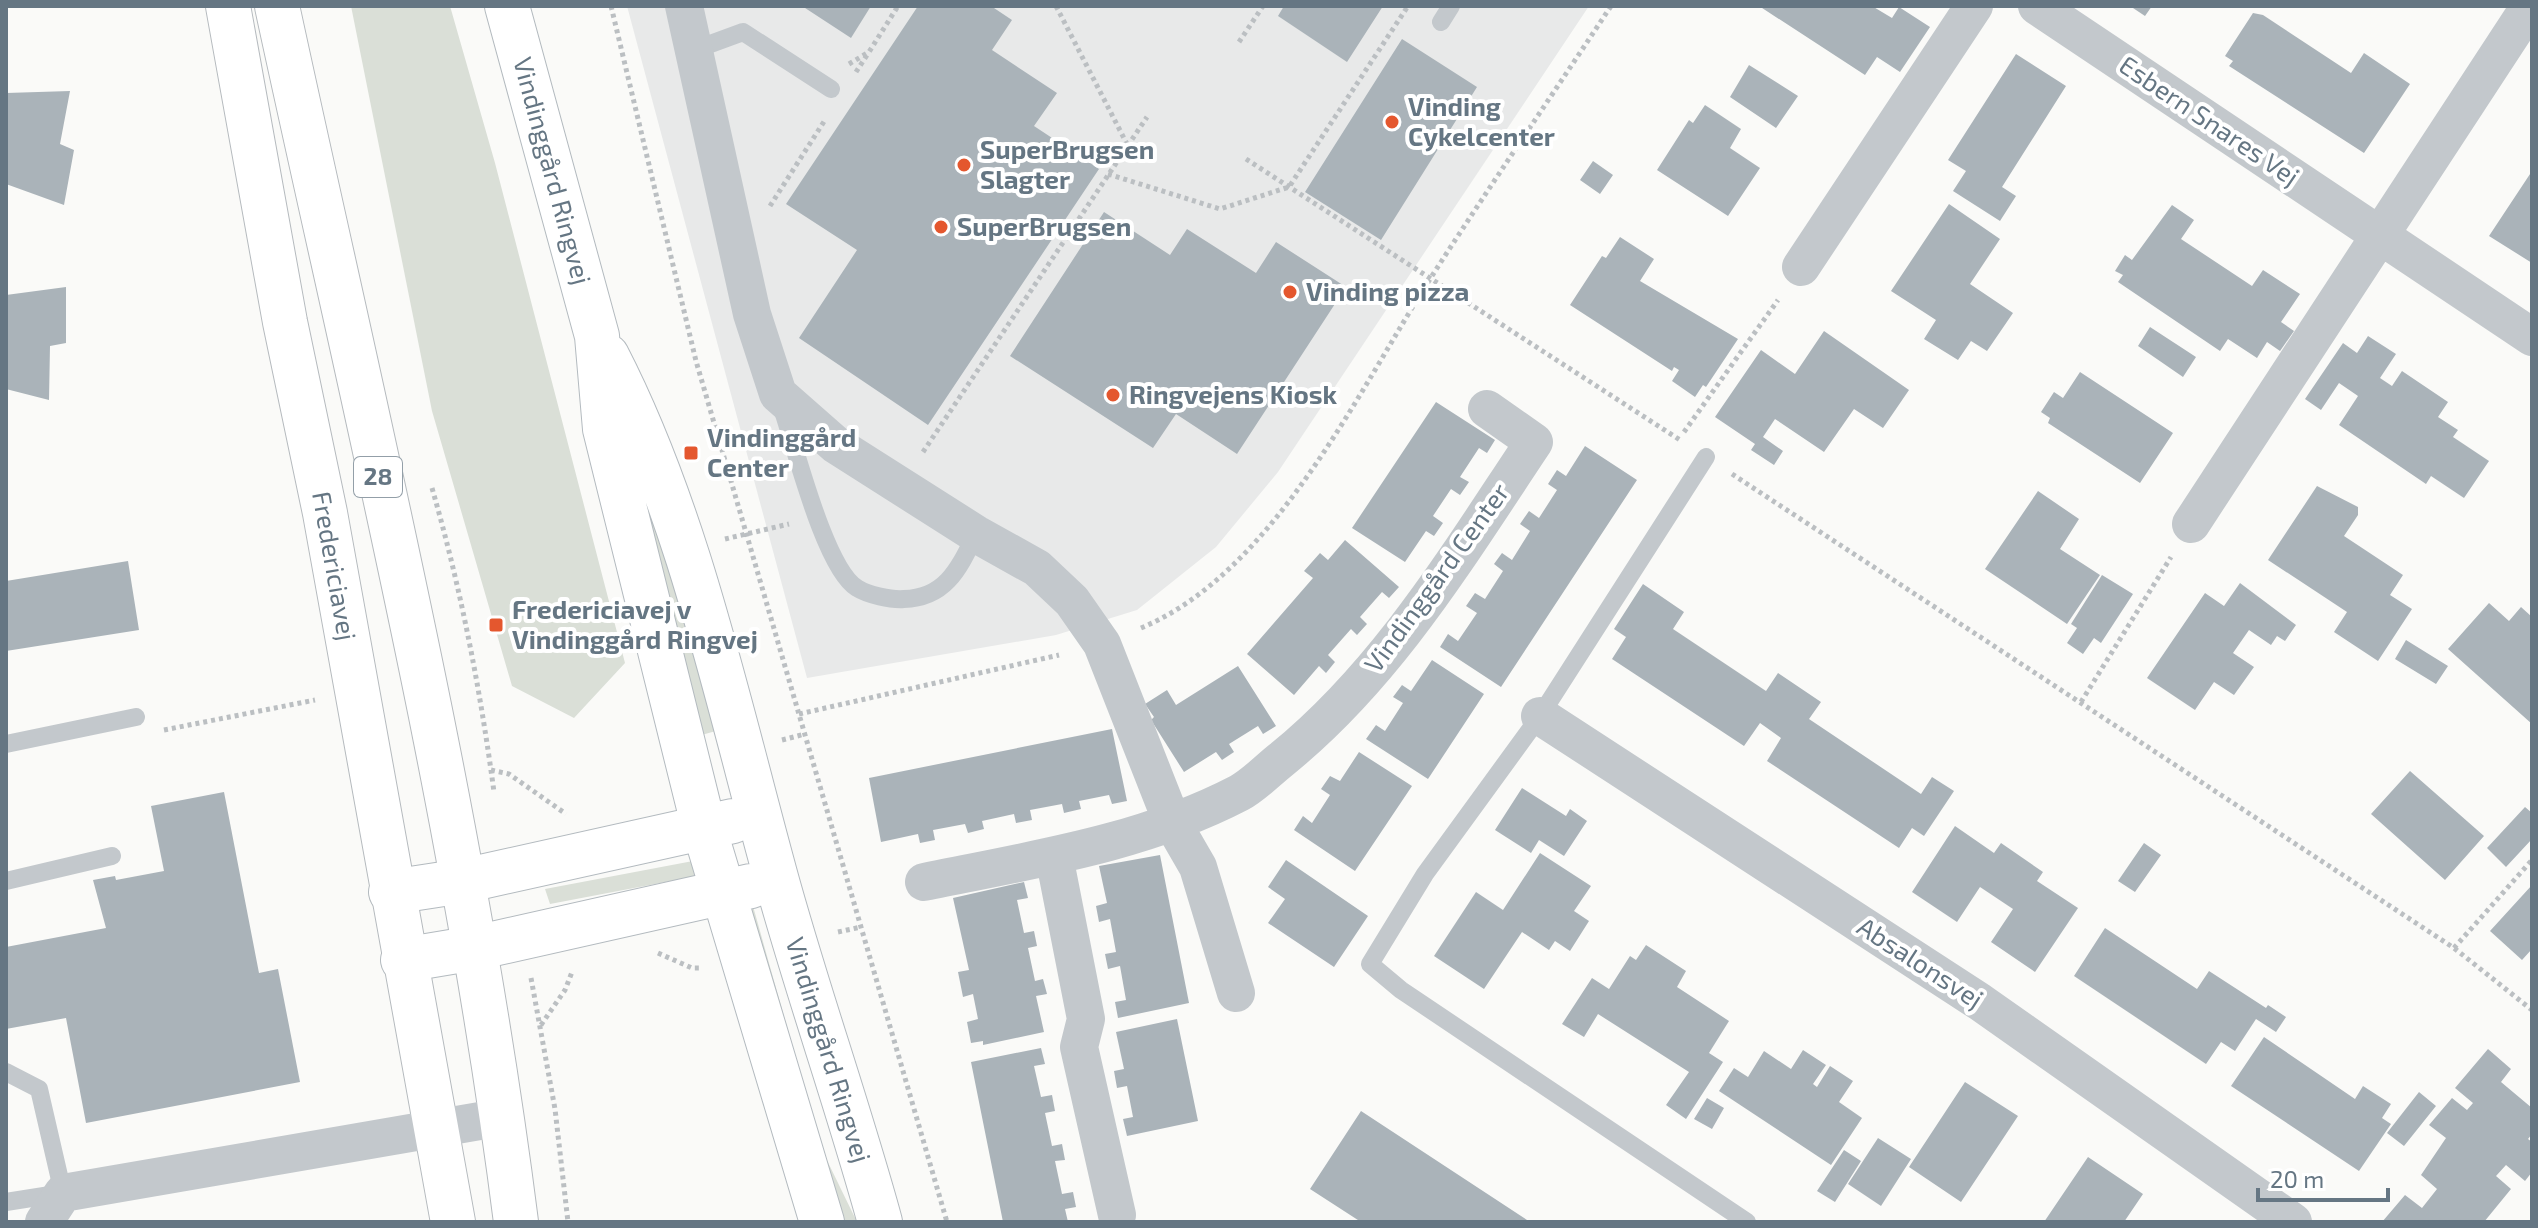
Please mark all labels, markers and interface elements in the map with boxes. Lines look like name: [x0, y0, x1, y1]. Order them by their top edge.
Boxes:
street label: Esbern Snares Vej: [2114, 48, 2305, 191]
street label: Vindinggård Ringvej: [508, 54, 599, 288]
place label: Vinding Cykelcenter: [1408, 90, 1555, 152]
marker: Vinding Cykelcenter: [1383, 113, 1401, 131]
place label: SuperBrugsen Slagter: [980, 133, 1154, 194]
marker: SuperBrugsen Slagter: [955, 156, 973, 174]
place label: SuperBrugsen: [957, 210, 1131, 241]
marker: SuperBrugsen: [932, 218, 950, 236]
place label: Vinding pizza: [1306, 275, 1469, 306]
marker: Vinding pizza: [1281, 283, 1299, 301]
place label: Ringvejens Kiosk: [1129, 378, 1338, 409]
marker: Ringvejens Kiosk: [1104, 386, 1122, 404]
place label: Vindinggård Center: [707, 421, 856, 482]
marker: Vindinggård Center: [682, 444, 700, 462]
road number: 28: [354, 457, 402, 497]
street label: Vindinggård Center: [1357, 477, 1515, 678]
street label: Fredericiavej: [307, 489, 364, 643]
place label: Fredericiavej v Vindinggård Ringvej: [512, 593, 758, 654]
marker: Fredericiavej v Vindinggård Ringvej: [487, 616, 505, 634]
street label: Absalonsvej: [1852, 910, 1989, 1014]
street label: Vindinggård Ringvej: [780, 933, 878, 1166]
scale bar: [2258, 1152, 2388, 1202]
text: 20 m: [2270, 1164, 2324, 1193]

